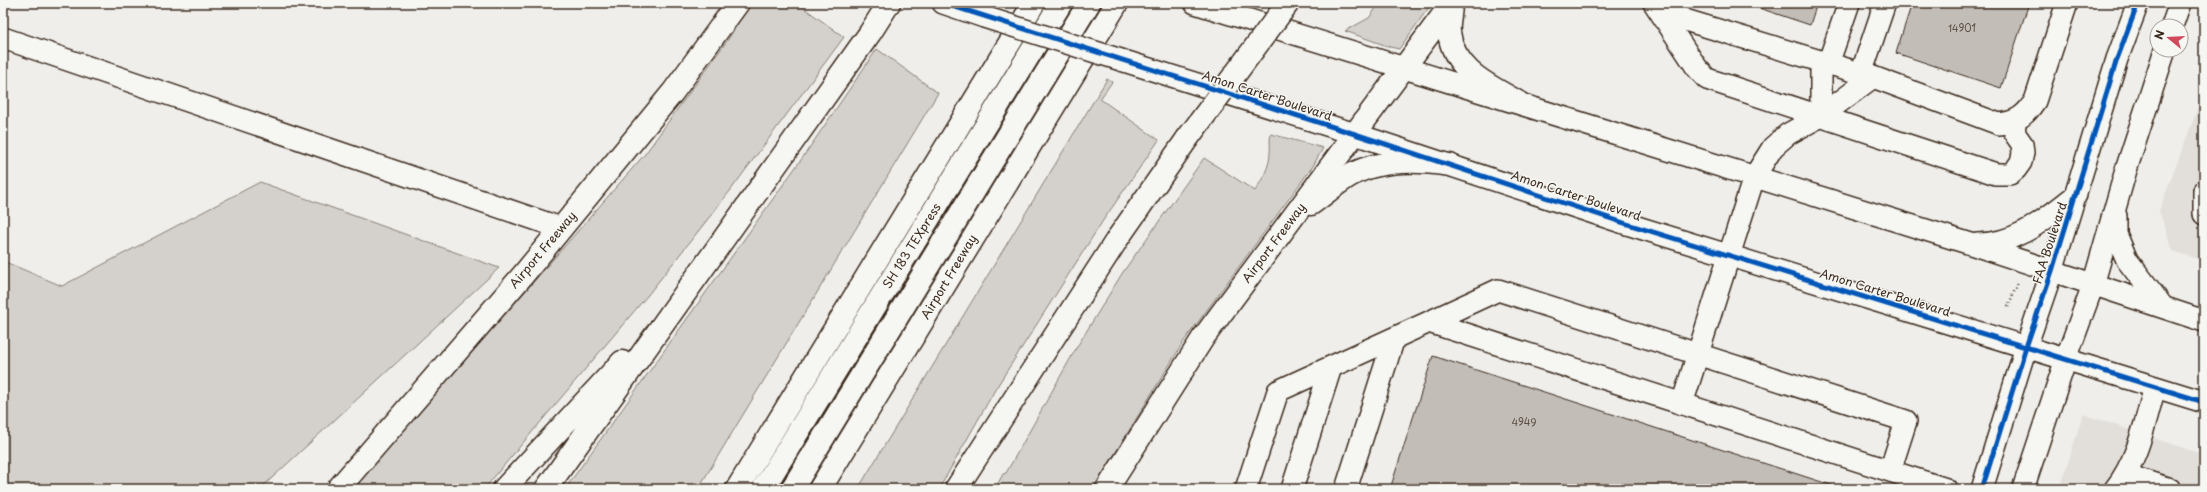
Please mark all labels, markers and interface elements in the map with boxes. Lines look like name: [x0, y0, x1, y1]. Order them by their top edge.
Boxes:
north arrow: [2149, 18, 2189, 58]
house number: 14901: [1948, 20, 1976, 35]
text: N: [2150, 28, 2169, 42]
street label: Amon Carter Boulevard: [1200, 66, 1335, 125]
street label: Amon Carter Boulevard: [1509, 166, 1644, 225]
street label: SH 183 TEXpress: [878, 199, 945, 292]
street label: Airport Freeway: [1237, 199, 1309, 286]
street label: FAA Boulevard: [2027, 199, 2071, 286]
street label: Airport Freeway: [505, 207, 580, 292]
street label: Airport Freeway: [916, 231, 981, 322]
street label: Amon Carter Boulevard: [1818, 264, 1953, 321]
house number: 4949: [1512, 414, 1536, 429]

